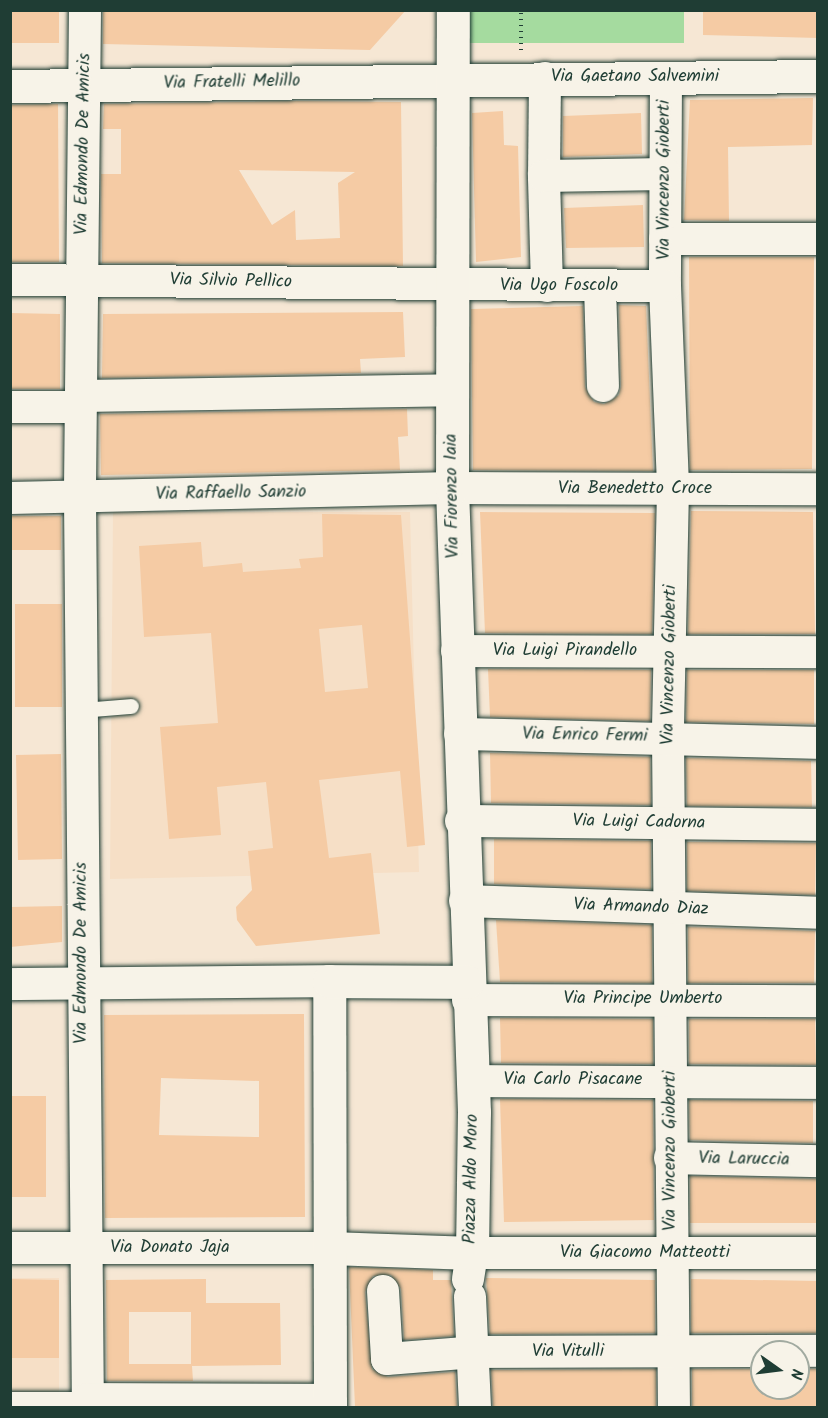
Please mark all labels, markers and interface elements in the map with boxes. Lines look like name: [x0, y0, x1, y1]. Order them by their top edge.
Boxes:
street label: Via Edmondo De Amicis: [72, 53, 96, 235]
street label: Via Gaetano Salvemini: [551, 66, 719, 88]
street label: Via Fratelli Melillo: [163, 71, 301, 95]
street label: Via Vincenzo Gioberti: [654, 100, 676, 260]
street label: Via Silvio Pellico: [170, 270, 292, 294]
street label: Via Ugo Foscolo: [500, 275, 618, 297]
street label: Via Fiorenzo Iaia: [441, 433, 465, 559]
street label: Via Benedetto Croce: [558, 478, 712, 500]
street label: Via Raffaello Sanzio: [155, 482, 307, 506]
street label: Via Vincenzo Gioberti: [658, 585, 682, 745]
street label: Via Luigi Pirandello: [493, 640, 637, 662]
street label: Via Enrico Fermi: [522, 724, 648, 748]
street label: Via Luigi Cadorna: [572, 811, 706, 835]
street label: Via Edmondo De Amicis: [71, 862, 93, 1044]
street label: Via Armando Diaz: [573, 895, 709, 921]
street label: Via Principe Umberto: [563, 988, 723, 1010]
street label: Via Carlo Pisacane: [504, 1069, 642, 1091]
street label: Via Vincenzo Gioberti: [660, 1071, 682, 1231]
street label: Piazza Aldo Moro: [460, 1114, 484, 1244]
street label: Via Laruccia: [698, 1148, 790, 1172]
street label: Via Donato Jaja: [110, 1237, 230, 1259]
street label: Via Giacomo Matteotti: [560, 1242, 730, 1264]
north arrow: [750, 1340, 810, 1400]
street label: Via Vitulli: [532, 1341, 604, 1363]
text: N: [783, 1366, 809, 1382]

